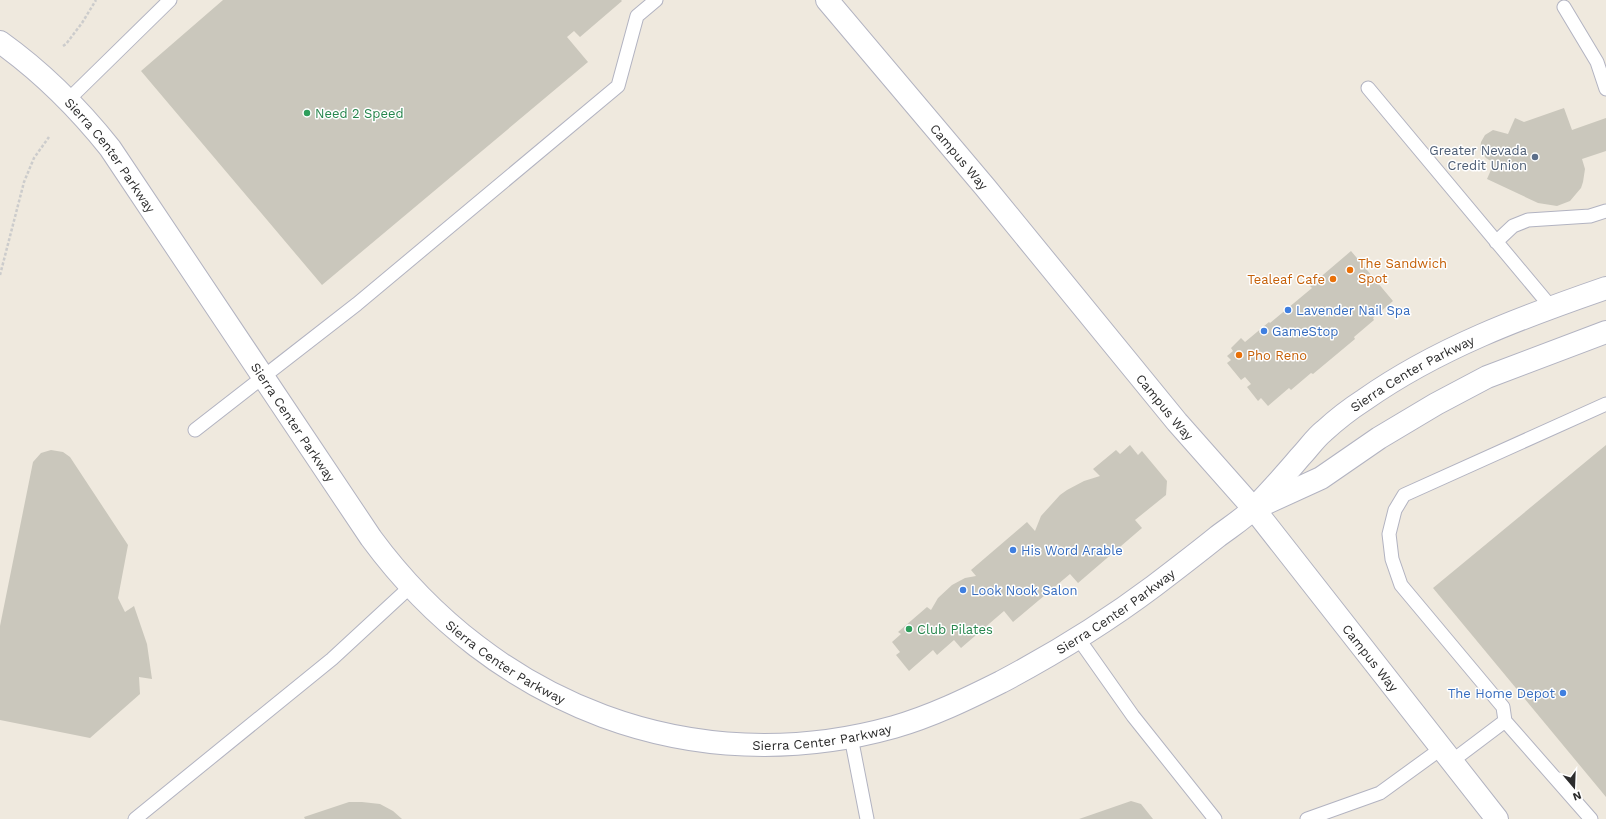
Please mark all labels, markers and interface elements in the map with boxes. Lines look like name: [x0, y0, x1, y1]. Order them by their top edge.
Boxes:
street label: Sierra Center Parkway: [62, 95, 158, 216]
place label: Need 2 Speed: [315, 106, 404, 121]
marker: Need 2 Speed: [302, 108, 312, 118]
street label: Campus Way: [927, 121, 991, 193]
place label: Greater Nevada Credit Union: [1429, 143, 1528, 173]
marker: Greater Nevada Credit Union: [1530, 152, 1540, 162]
place label: The Sandwich Spot: [1358, 256, 1447, 286]
marker: The Sandwich Spot: [1345, 265, 1355, 275]
place label: Tealeaf Cafe: [1247, 272, 1325, 287]
marker: Tealeaf Cafe: [1328, 274, 1338, 284]
place label: Lavender Nail Spa: [1296, 303, 1411, 318]
marker: Lavender Nail Spa: [1283, 305, 1293, 315]
place label: GameStop: [1272, 324, 1338, 339]
marker: GameStop: [1259, 326, 1269, 336]
street label: Sierra Center Parkway: [1348, 332, 1477, 415]
place label: Pho Reno: [1247, 348, 1307, 363]
marker: Pho Reno: [1234, 350, 1244, 360]
street label: Sierra Center Parkway: [248, 360, 338, 485]
street label: Campus Way: [1133, 371, 1197, 444]
place label: His Word Arable: [1021, 543, 1123, 558]
marker: His Word Arable: [1008, 545, 1018, 555]
street label: Sierra Center Parkway: [1054, 566, 1178, 657]
place label: Look Nook Salon: [971, 583, 1078, 598]
marker: Look Nook Salon: [958, 585, 968, 595]
street label: Sierra Center Parkway: [443, 617, 568, 707]
street label: Campus Way: [1339, 621, 1401, 695]
place label: Club Pilates: [917, 622, 993, 637]
marker: Club Pilates: [904, 624, 914, 634]
place label: The Home Depot: [1448, 686, 1556, 701]
marker: The Home Depot: [1558, 688, 1568, 698]
street label: Sierra Center Parkway: [752, 721, 894, 753]
north arrow: [1554, 767, 1594, 807]
text: N: [1571, 789, 1583, 803]

